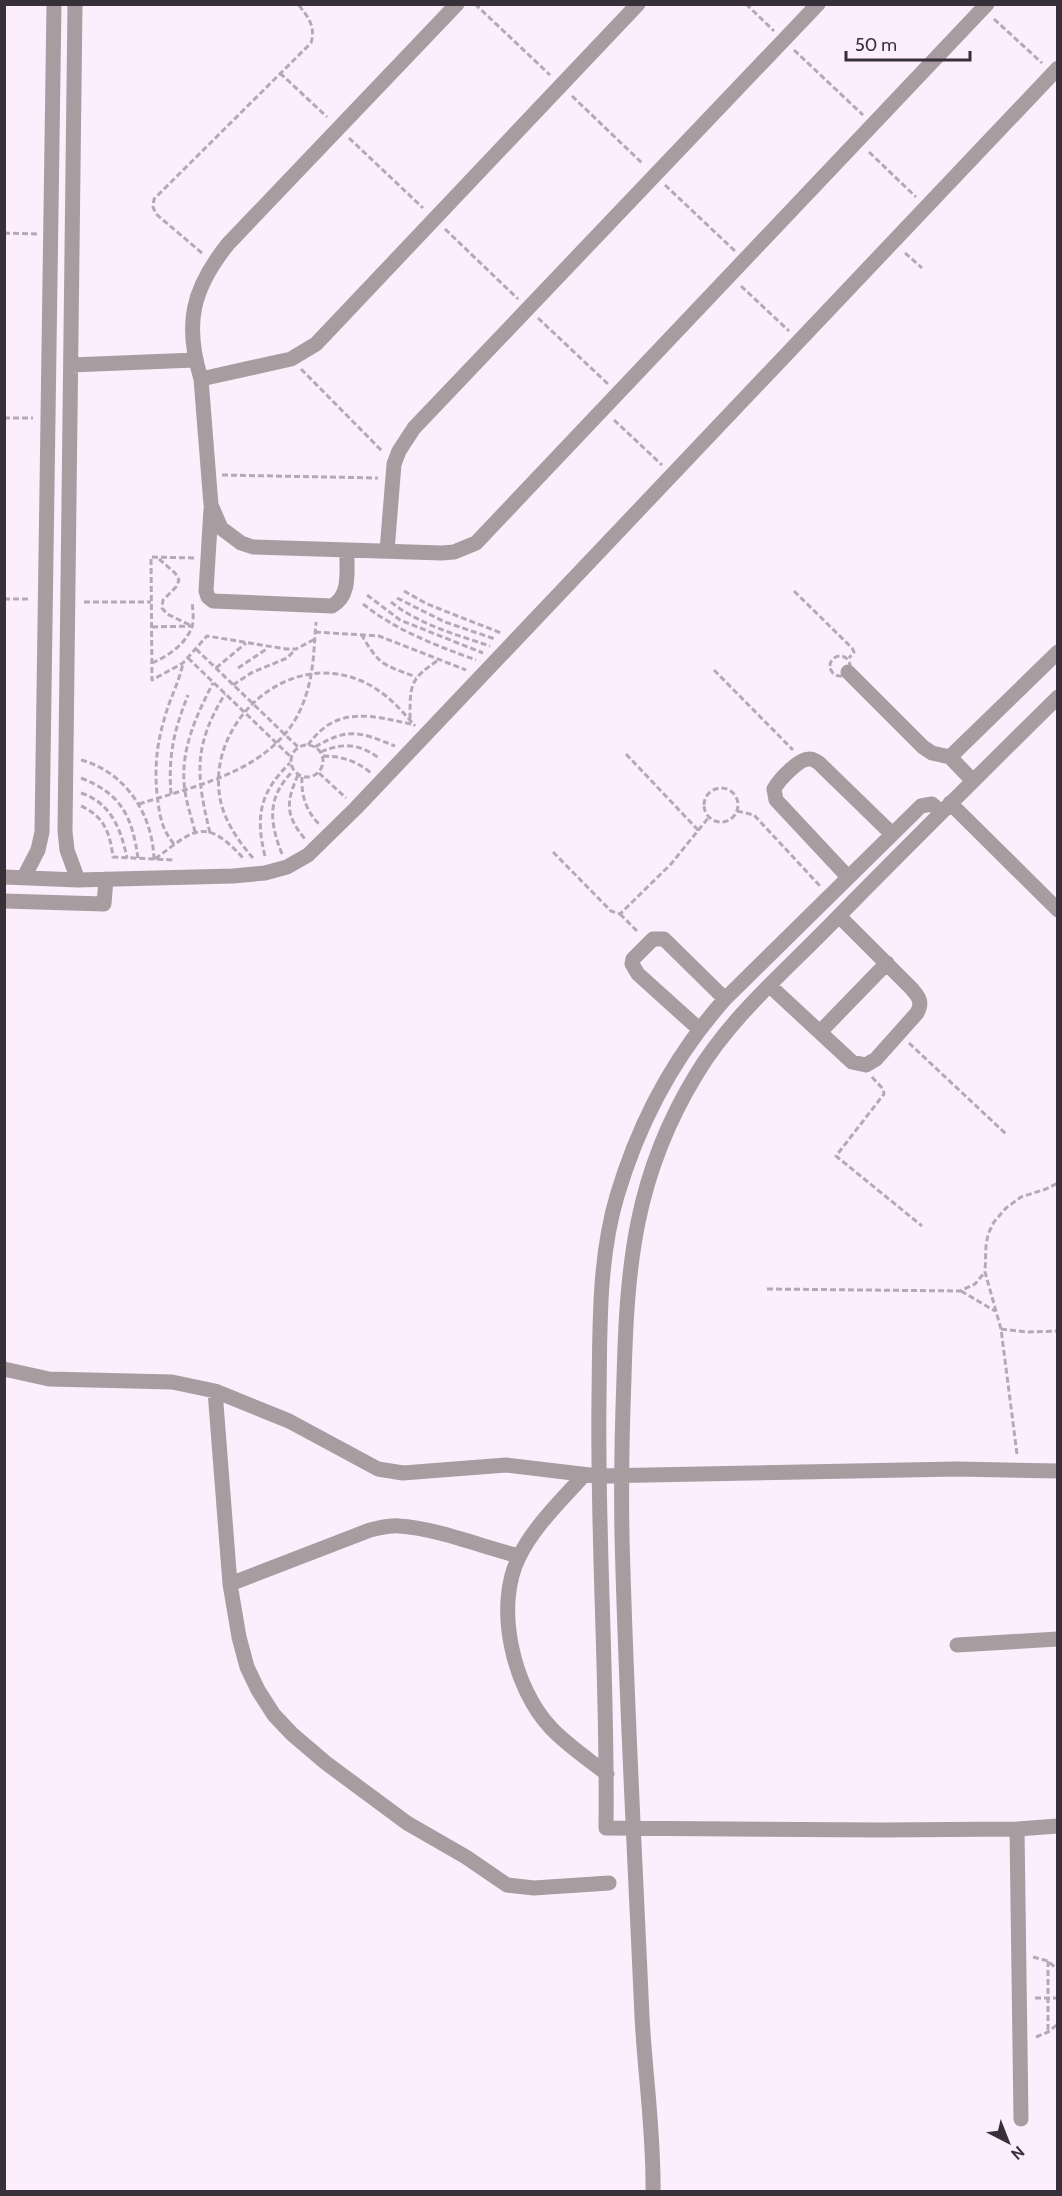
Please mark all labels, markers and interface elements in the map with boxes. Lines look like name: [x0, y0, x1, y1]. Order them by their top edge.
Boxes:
scale bar: [846, 24, 970, 62]
text: 50 m: [855, 34, 897, 56]
north arrow: [978, 2112, 1038, 2172]
text: N: [1007, 2142, 1028, 2164]

